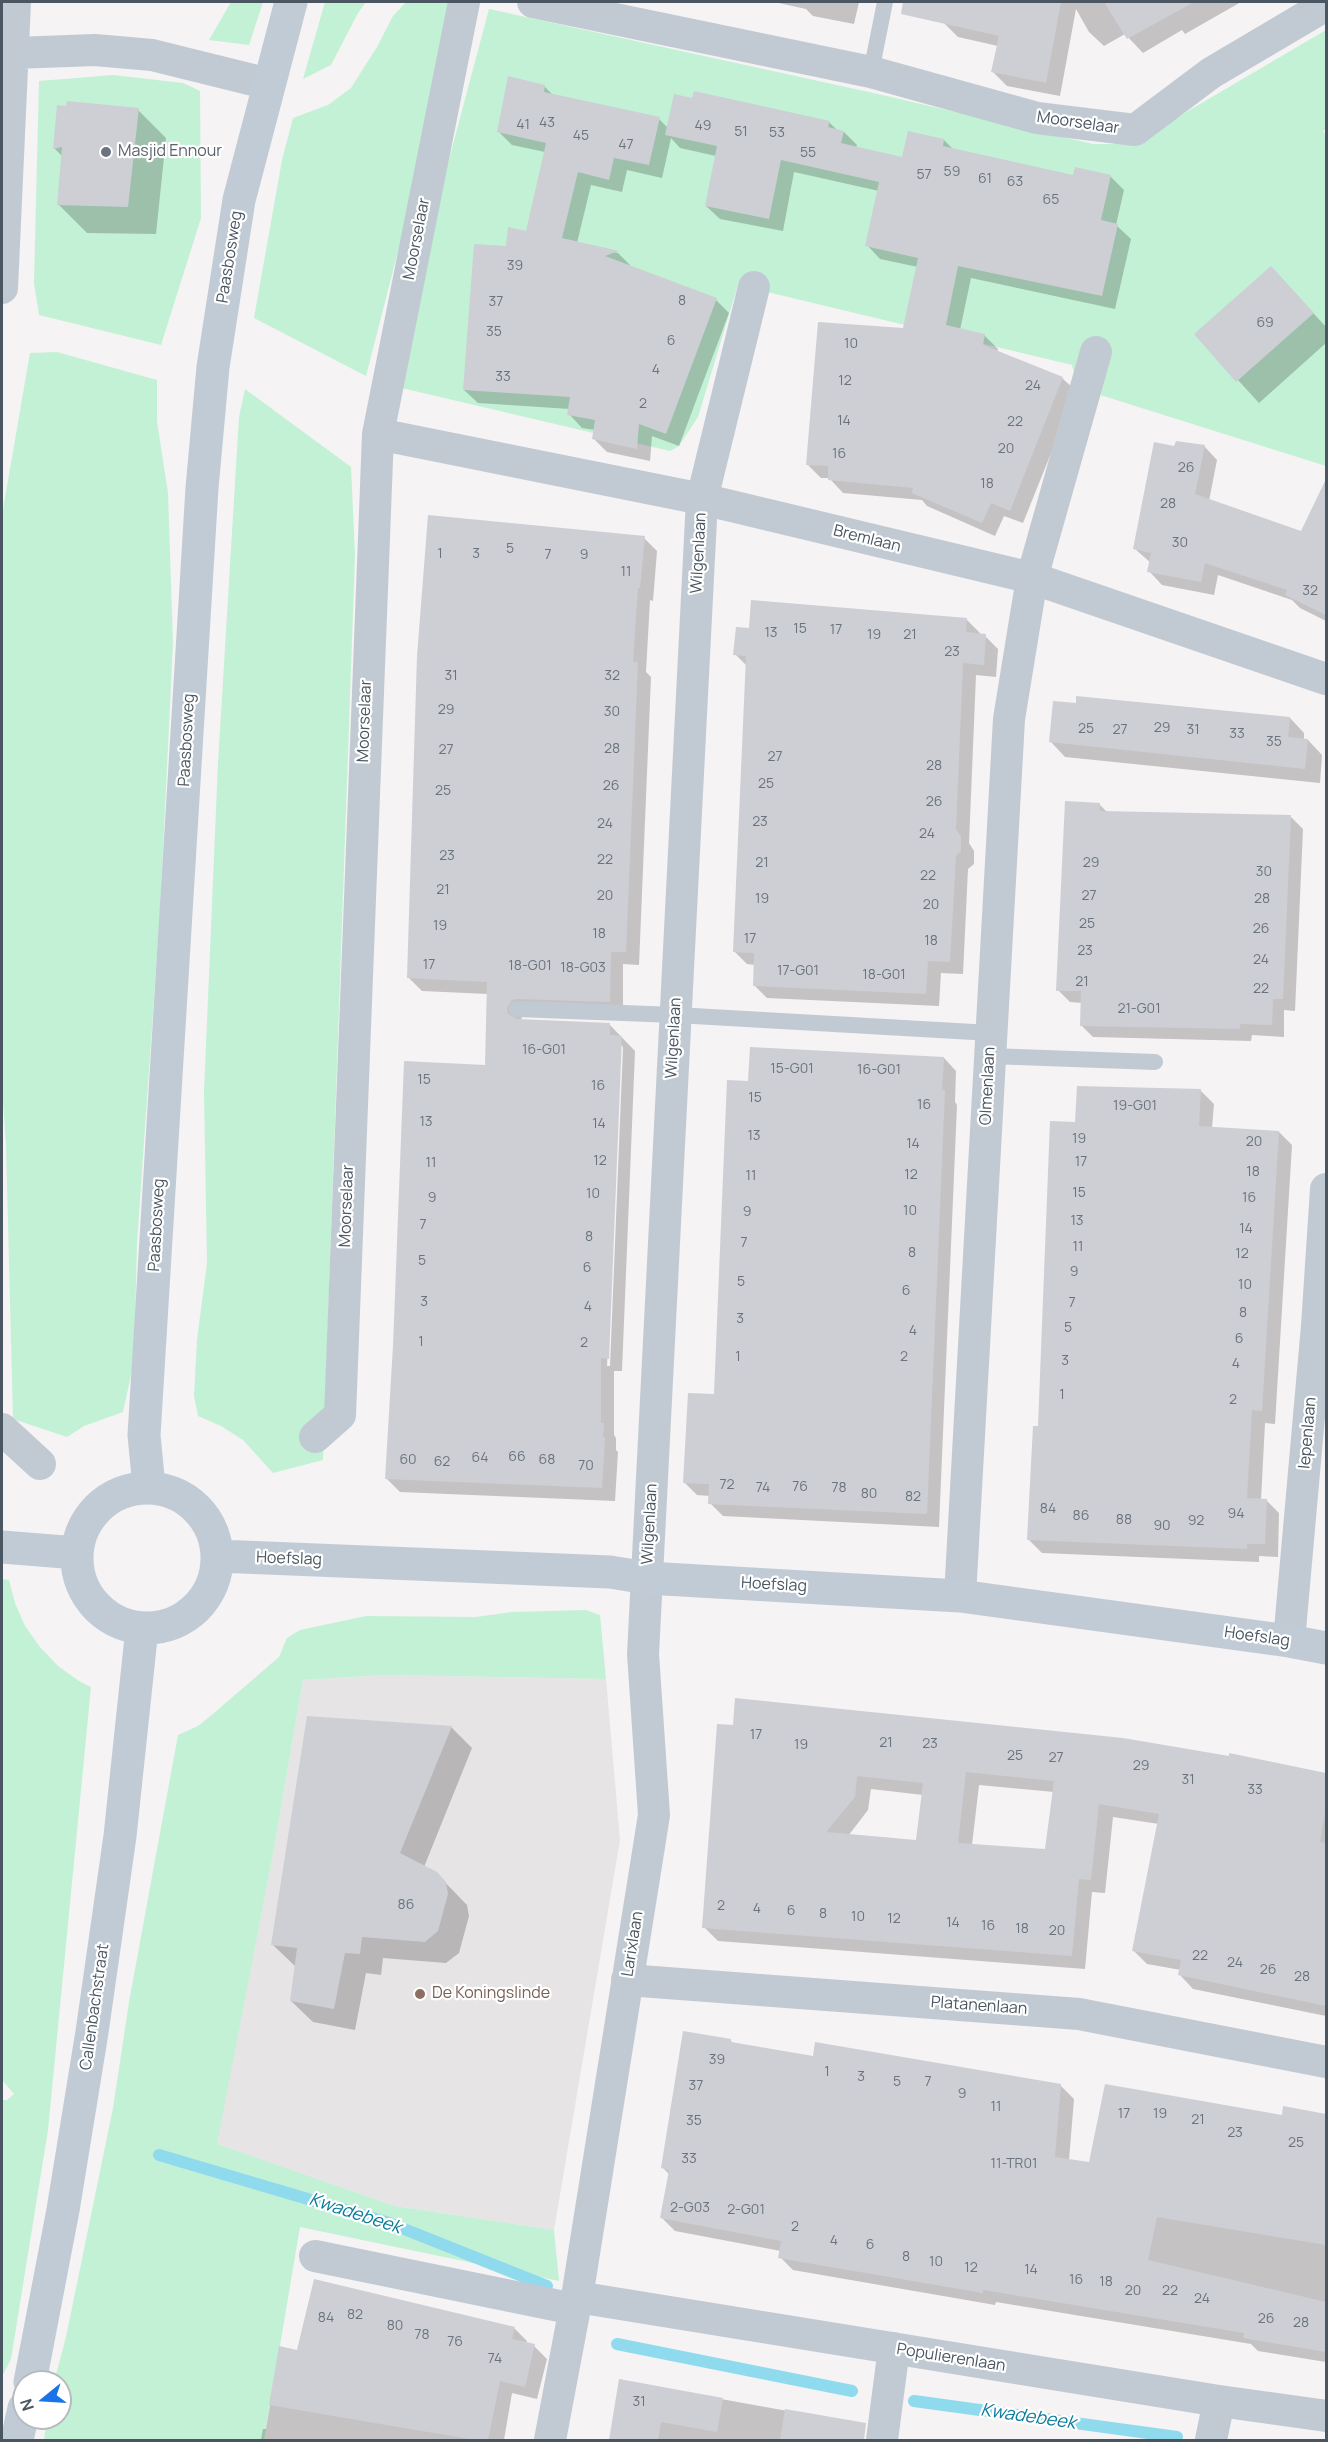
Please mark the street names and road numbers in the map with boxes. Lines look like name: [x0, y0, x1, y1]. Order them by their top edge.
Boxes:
street label: Moorselaar: [1036, 108, 1120, 138]
street label: Moorselaar: [400, 197, 434, 281]
street label: Paasbosweg: [213, 209, 247, 305]
street label: Wilgenlaan: [687, 512, 711, 594]
street label: Bremlaan: [831, 521, 903, 557]
street label: Moorselaar: [354, 679, 376, 763]
street label: Paasbosweg: [175, 693, 199, 787]
street label: Wilgenlaan: [662, 997, 686, 1079]
street label: Olmenlaan: [976, 1046, 1000, 1126]
street label: Moorselaar: [336, 1164, 358, 1248]
street label: Paasbosweg: [145, 1178, 169, 1272]
street label: Iepenlaan: [1295, 1396, 1321, 1470]
street label: Wilgenlaan: [638, 1483, 662, 1565]
street label: Hoefslag: [256, 1548, 322, 1570]
street label: Hoefslag: [741, 1574, 807, 1596]
street label: Hoefslag: [1223, 1623, 1291, 1651]
street label: Larixlaan: [618, 1910, 648, 1978]
street label: Callenbachstraat: [77, 1942, 113, 2072]
street label: Platanenlaan: [930, 1993, 1028, 2019]
street label: Populierenlaan: [895, 2340, 1007, 2376]

